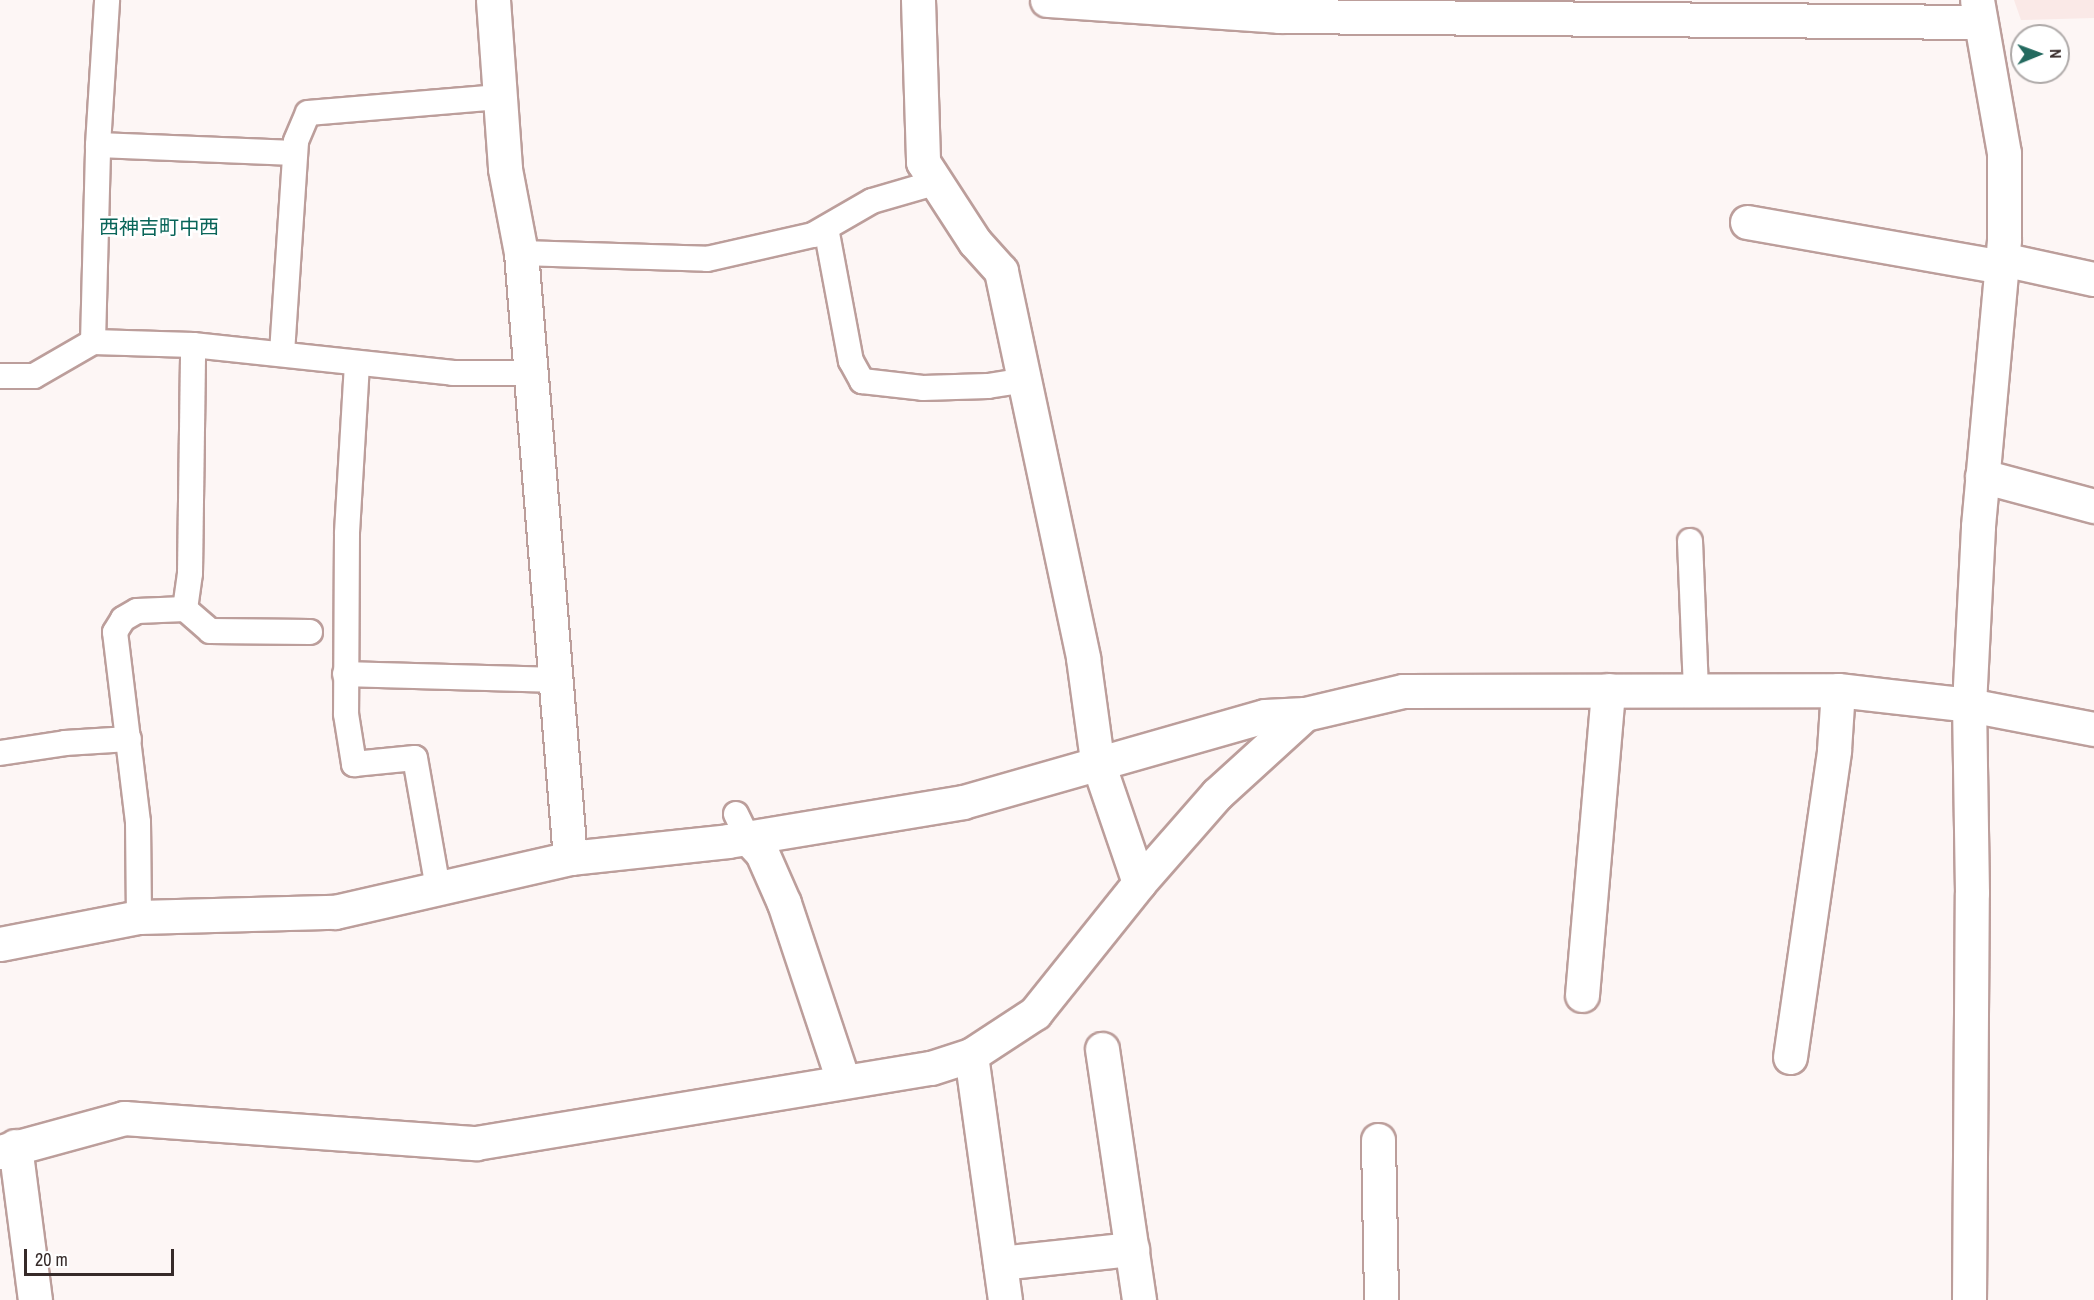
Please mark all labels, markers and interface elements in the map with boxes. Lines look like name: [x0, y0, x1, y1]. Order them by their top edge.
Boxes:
north arrow: [2010, 24, 2070, 84]
text: N: [2045, 49, 2067, 59]
district label: 西神吉町中西: [99, 214, 219, 238]
scale bar: [27, 1237, 177, 1275]
text: 20 m: [35, 1247, 68, 1272]

